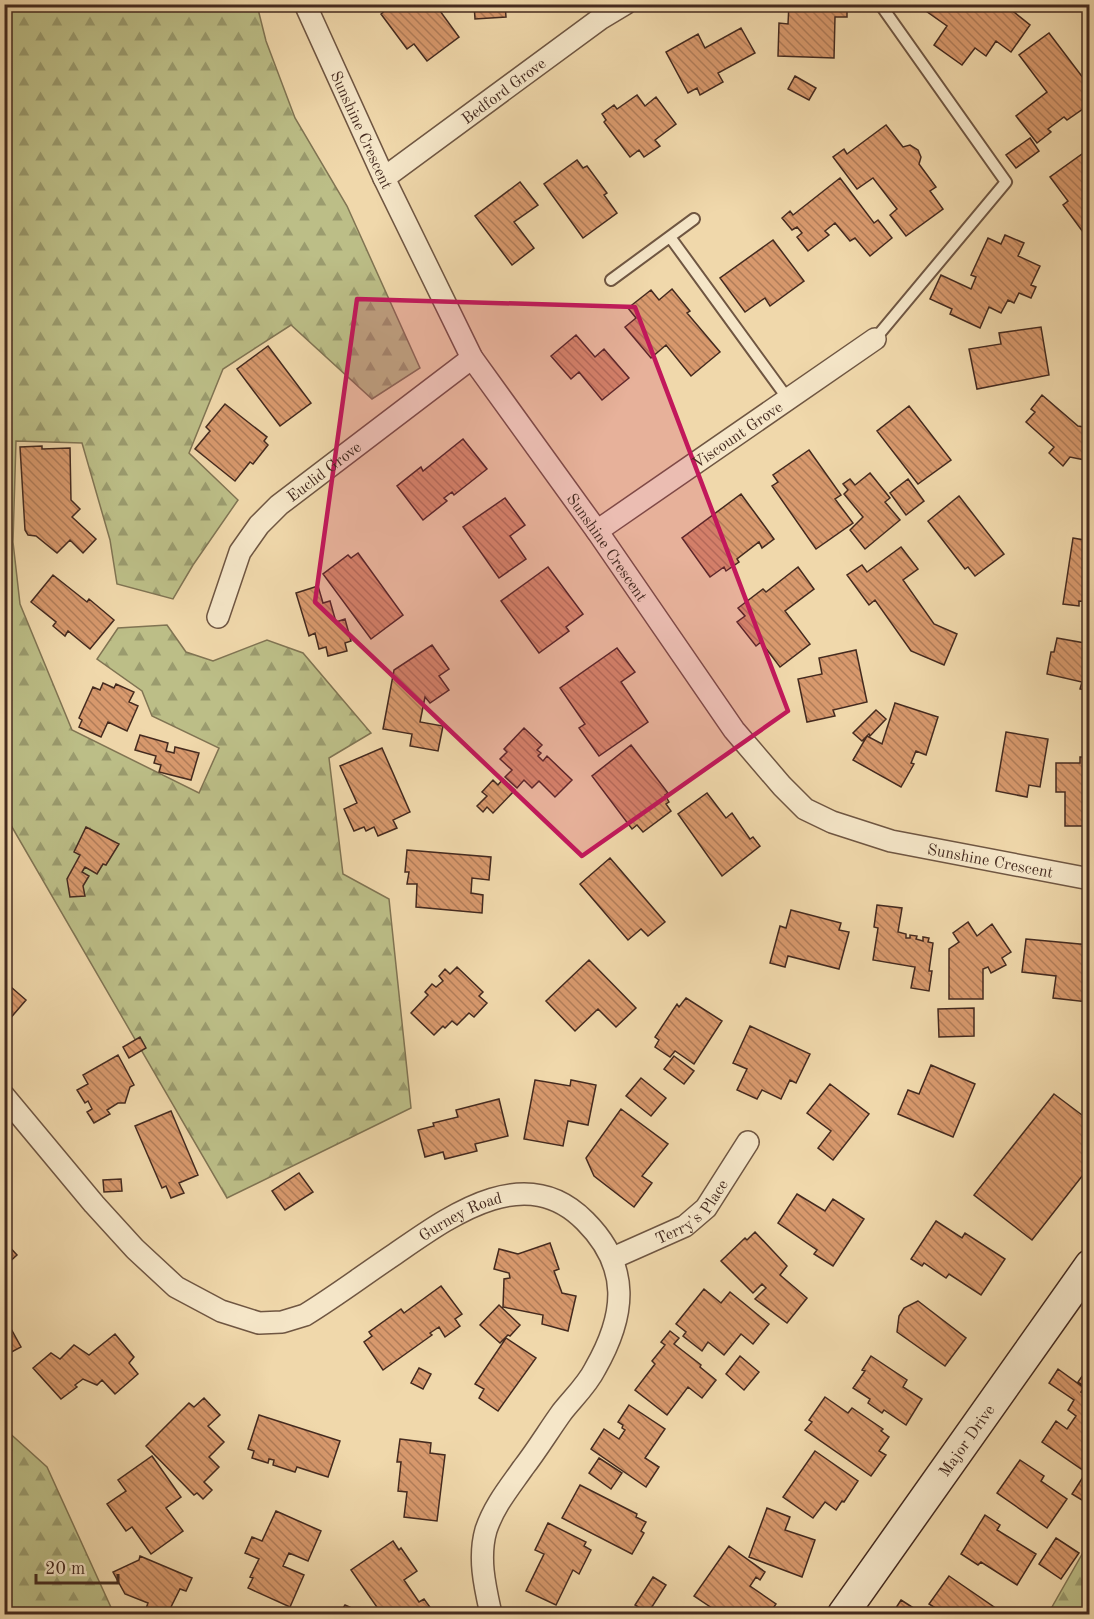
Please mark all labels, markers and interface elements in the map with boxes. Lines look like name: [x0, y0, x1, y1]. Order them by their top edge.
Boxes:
street label: Bedford Grove: [459, 56, 549, 128]
street label: Sunshine Crescent: [327, 69, 394, 192]
street label: Viscount Grove: [690, 399, 786, 473]
street label: Euclid Grove: [285, 439, 365, 506]
street label: Sunshine Crescent: [563, 491, 649, 605]
street label: Sunshine Crescent: [926, 842, 1055, 882]
street label: Terry's Place: [653, 1177, 732, 1248]
street label: Gurney Road: [417, 1191, 504, 1245]
street label: Major Drive: [937, 1402, 998, 1480]
scale bar: [36, 1547, 118, 1585]
text: 20 m: [45, 1560, 85, 1578]

